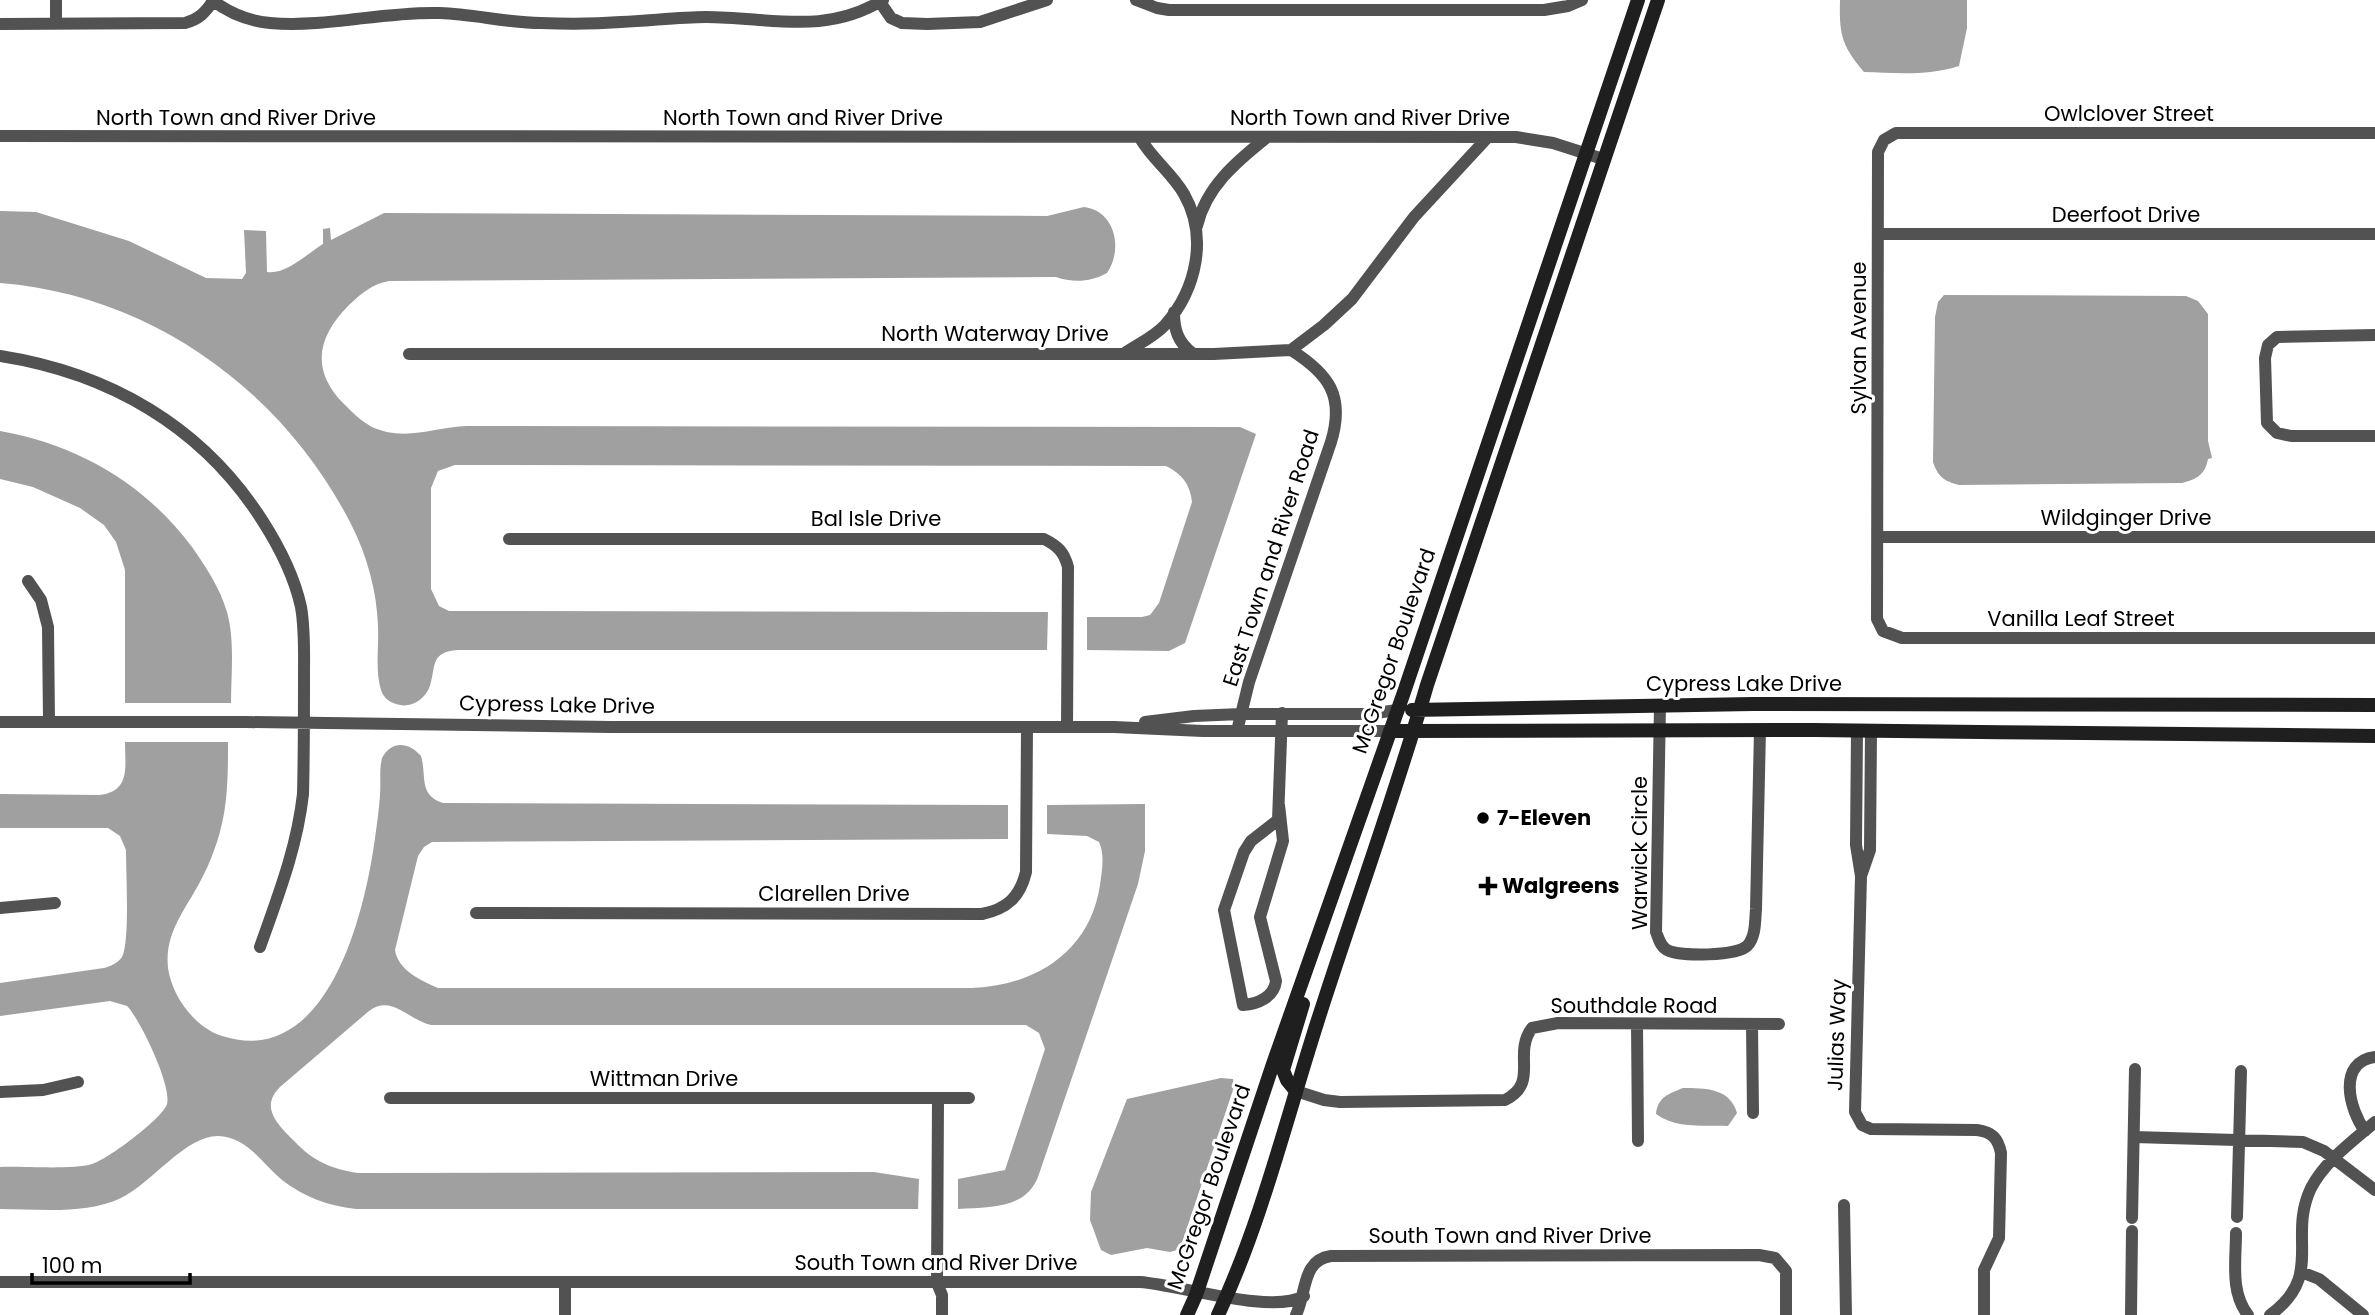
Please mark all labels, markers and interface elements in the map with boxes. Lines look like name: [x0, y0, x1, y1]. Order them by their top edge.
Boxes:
street label: Owlclover Street: [2044, 99, 2214, 128]
street label: North Town and River Drive: [96, 103, 376, 132]
street label: North Town and River Drive: [663, 103, 943, 132]
street label: North Town and River Drive: [1230, 103, 1510, 132]
street label: Deerfoot Drive: [2052, 200, 2200, 229]
street label: Sylvan Avenue: [1844, 261, 1873, 415]
street label: North Waterway Drive: [881, 319, 1109, 348]
street label: East Town and River Road: [1215, 426, 1326, 690]
street label: Wildginger Drive: [2040, 503, 2212, 532]
street label: Bal Isle Drive: [811, 504, 941, 533]
street label: McGregor Boulevard: [1345, 544, 1442, 757]
street label: Vanilla Leaf Street: [1987, 604, 2175, 633]
street label: Cypress Lake Drive: [1646, 669, 1842, 698]
street label: Cypress Lake Drive: [459, 688, 655, 721]
street label: Warwick Circle: [1625, 776, 1654, 930]
place label: 7-Eleven: [1497, 803, 1591, 832]
marker: 7-Eleven: [1475, 810, 1491, 826]
place label: Walgreens: [1502, 871, 1620, 900]
marker: Walgreens: [1480, 878, 1496, 894]
street label: Clarellen Drive: [758, 879, 910, 908]
street label: Julias Way: [1820, 978, 1853, 1092]
street label: Southdale Road: [1550, 991, 1718, 1020]
street label: Wittman Drive: [590, 1064, 738, 1093]
street label: McGregor Boulevard: [1160, 1080, 1257, 1293]
street label: South Town and River Drive: [1368, 1221, 1652, 1250]
scale bar: [32, 1242, 189, 1286]
street label: South Town and River Drive: [794, 1248, 1078, 1277]
text: 100 m: [42, 1251, 102, 1280]

